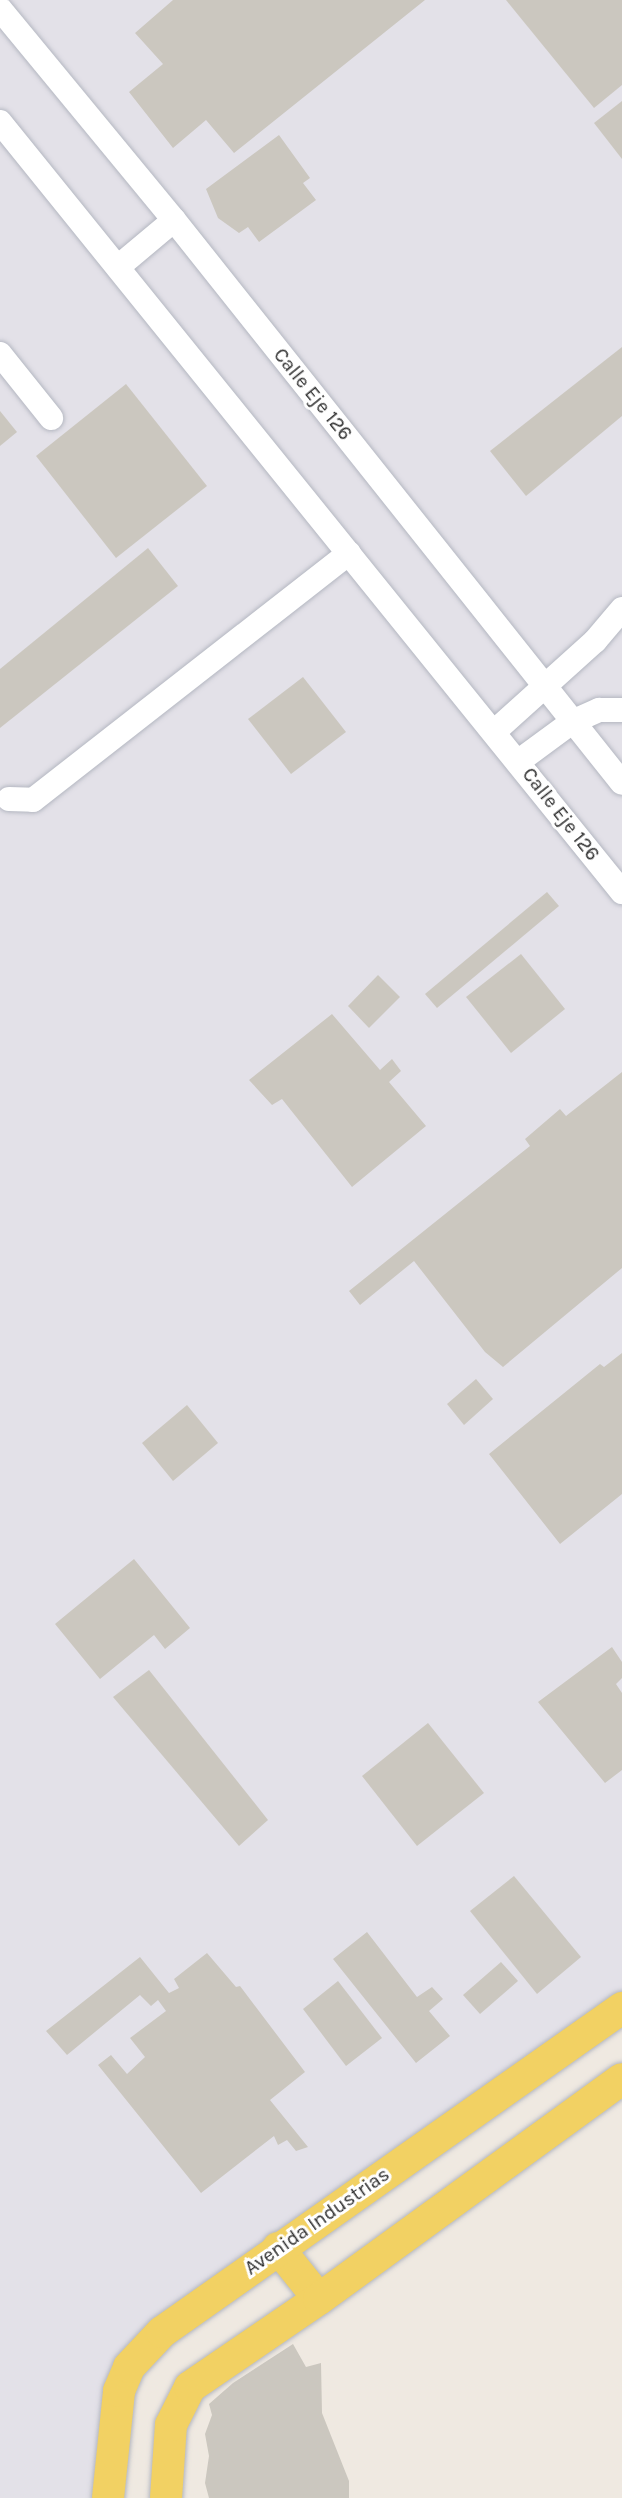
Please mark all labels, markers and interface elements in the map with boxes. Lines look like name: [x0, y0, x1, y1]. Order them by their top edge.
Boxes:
street label: Calle Eje 126: [269, 343, 357, 445]
street label: Calle Eje 126: [517, 763, 605, 865]
street label: Avenida Industrias: [240, 2162, 394, 2280]

